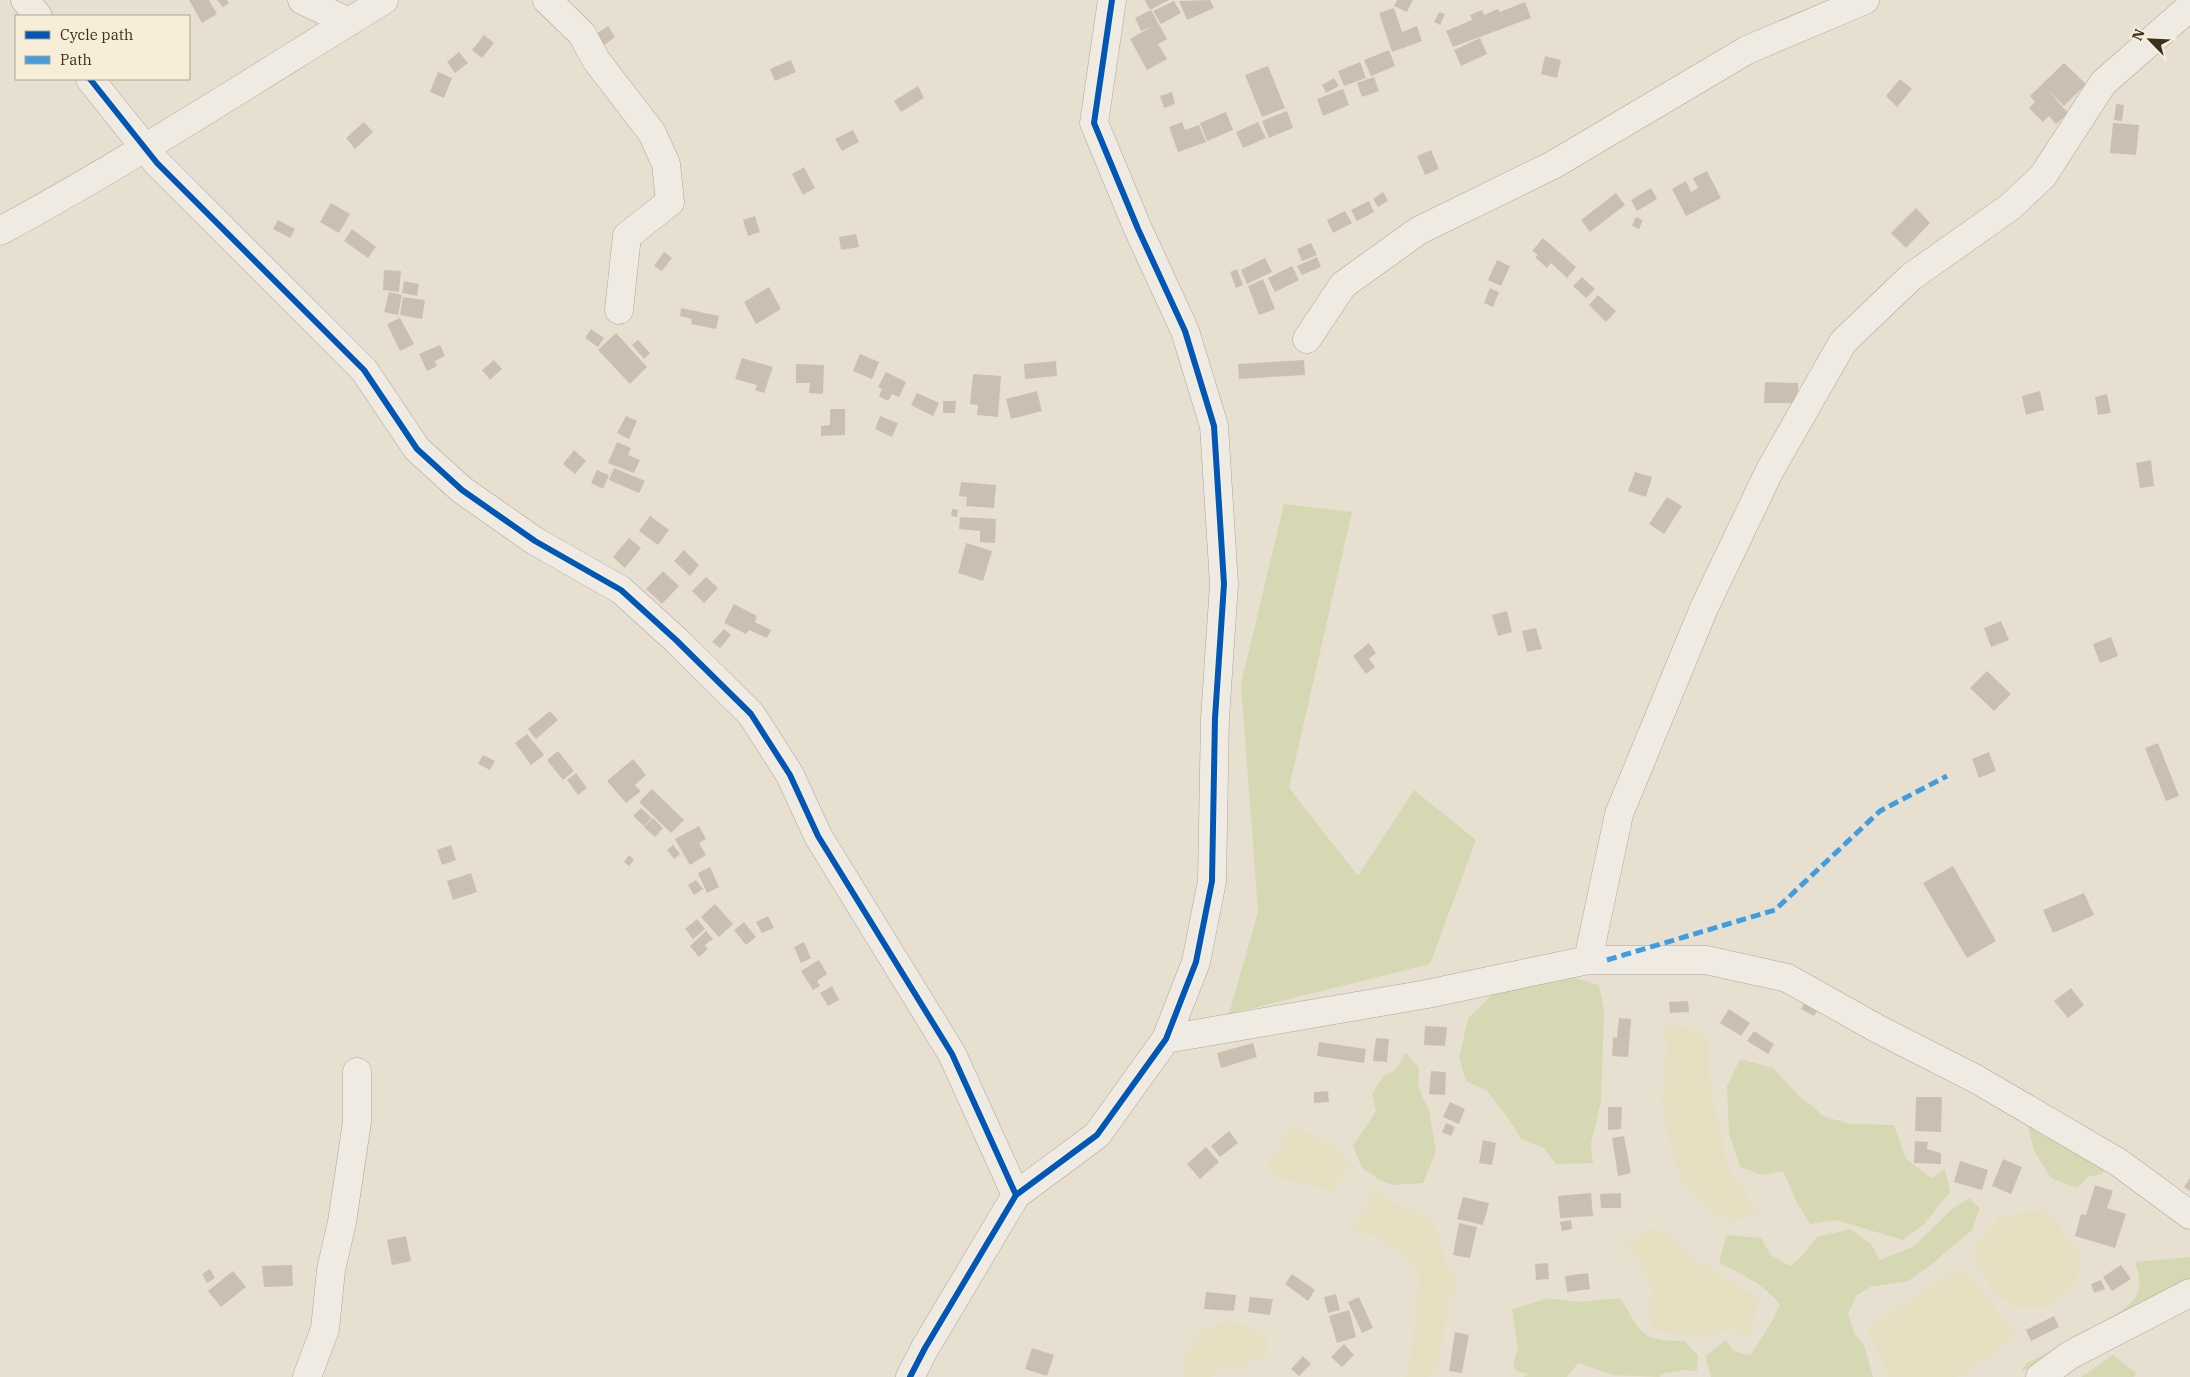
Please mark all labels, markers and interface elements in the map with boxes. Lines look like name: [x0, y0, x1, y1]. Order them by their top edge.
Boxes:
legend: [15, 15, 190, 80]
north arrow: [2125, 15, 2175, 65]
text: Cycle path: [60, 25, 133, 44]
text: N: [2128, 26, 2149, 43]
text: Path: [60, 50, 92, 69]

